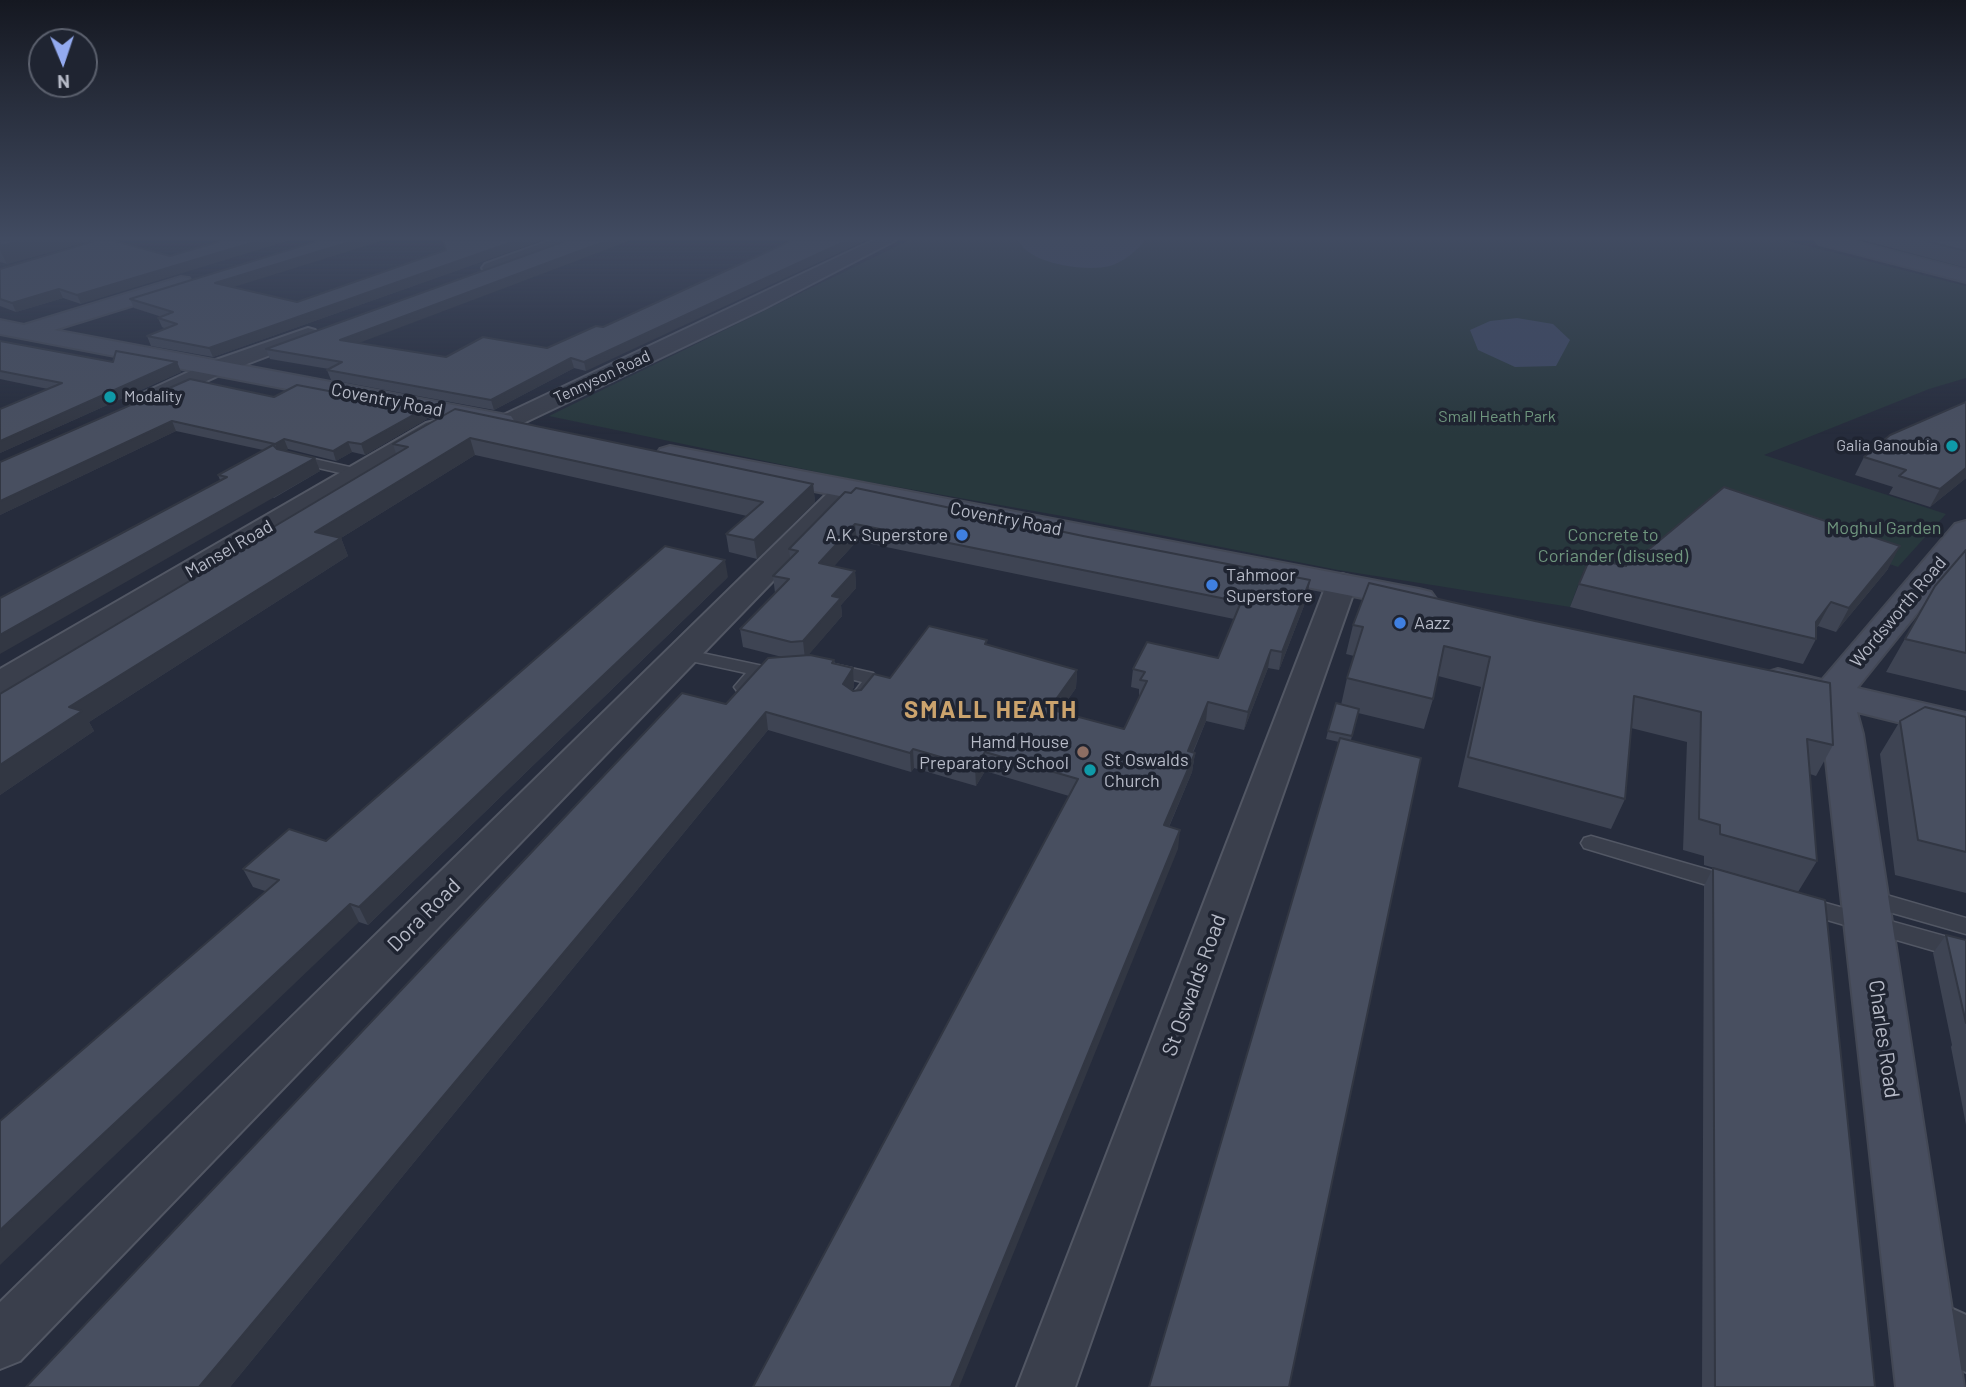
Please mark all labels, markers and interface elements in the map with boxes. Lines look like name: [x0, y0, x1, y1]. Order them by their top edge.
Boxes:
north arrow: [28, 28, 98, 98]
text: N: [57, 71, 70, 94]
street label: Tennyson Road: [551, 346, 653, 408]
street label: Coventry Road: [329, 379, 445, 421]
place label: Modality: [124, 387, 182, 407]
marker: Modality: [102, 389, 118, 405]
park label: Small Heath Park: [1438, 407, 1556, 427]
place label: Galia Ganoubia: [1836, 436, 1938, 456]
marker: Galia Ganoubia: [1944, 438, 1960, 454]
street label: Coventry Road: [948, 498, 1064, 540]
street label: Mansel Road: [181, 515, 277, 583]
park label: Moghul Garden: [1826, 517, 1942, 539]
place label: A.K. Superstore: [826, 524, 948, 546]
park label: Concrete to Coriander (disused): [1538, 524, 1688, 566]
marker: A.K. Superstore: [954, 527, 970, 543]
street label: Wordsworth Road: [1845, 552, 1951, 672]
place label: Tahmoor Superstore: [1226, 564, 1313, 606]
marker: Tahmoor Superstore: [1204, 577, 1220, 593]
place label: Aazz: [1414, 612, 1450, 634]
marker: Aazz: [1392, 615, 1408, 631]
district label: SMALL HEATH: [905, 696, 1077, 724]
place label: Hamd House Preparatory School: [919, 731, 1069, 774]
marker: Hamd House Preparatory School: [1075, 744, 1091, 760]
place label: St Oswalds Church: [1104, 749, 1189, 792]
marker: St Oswalds Church: [1082, 762, 1098, 778]
street label: Dora Road: [382, 873, 466, 957]
street label: St Oswalds Road: [1157, 911, 1231, 1059]
street label: Charles Road: [1863, 978, 1905, 1100]

